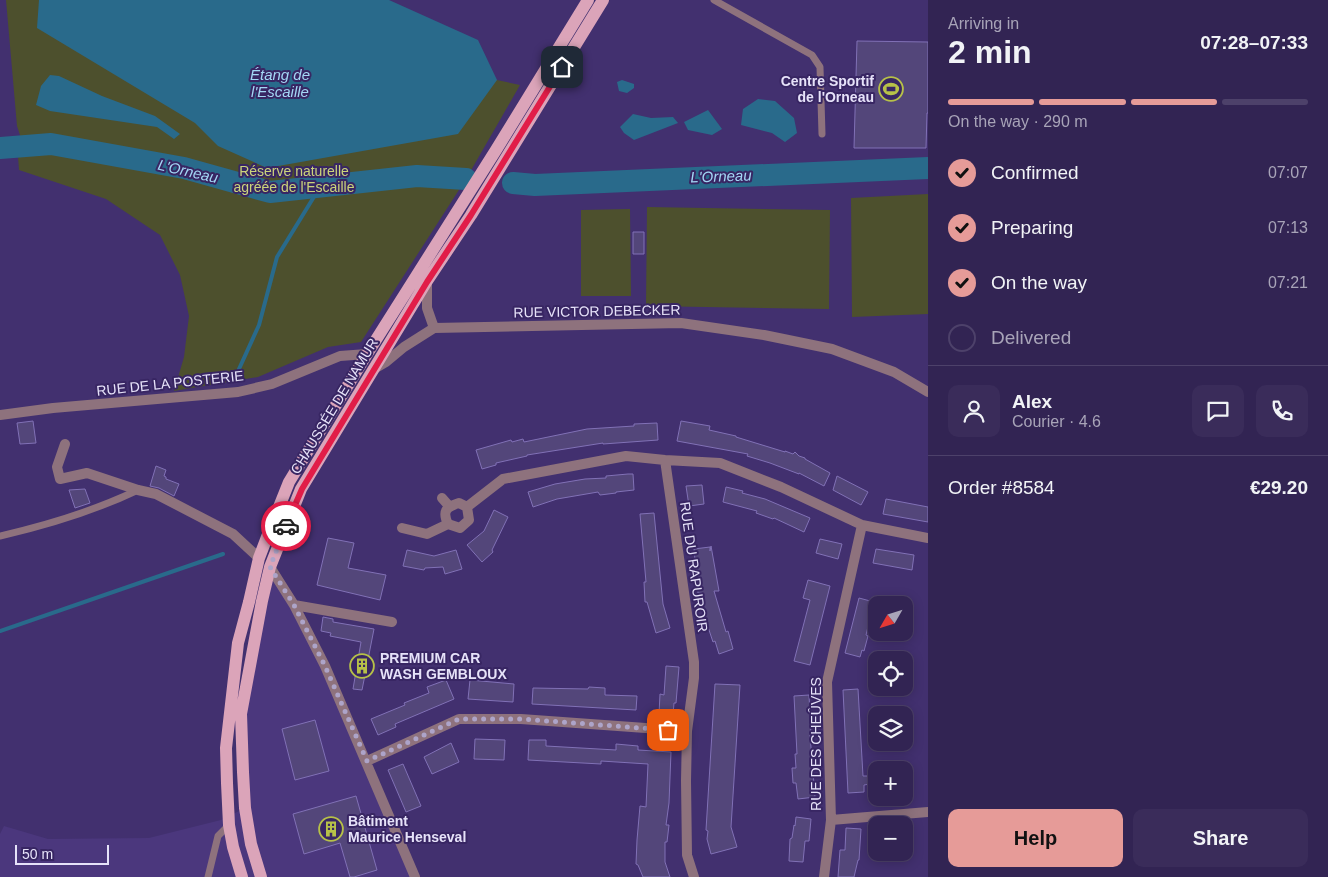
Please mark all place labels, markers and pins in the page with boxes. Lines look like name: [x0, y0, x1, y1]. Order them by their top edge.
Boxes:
pin: [541, 46, 583, 88]
place label: Centre Sportif de l'Orneau: [781, 73, 874, 105]
sports icon: Centre Sportif de l'Orneau: [878, 76, 904, 102]
place label: PREMIUM CAR WASH GEMBLOUX: [380, 650, 507, 682]
building icon: PREMIUM CAR WASH GEMBLOUX: [349, 653, 375, 679]
pin: [647, 709, 689, 751]
place label: Bâtiment Maurice Henseval: [348, 813, 466, 845]
building icon: Bâtiment Maurice Henseval: [318, 816, 344, 842]

